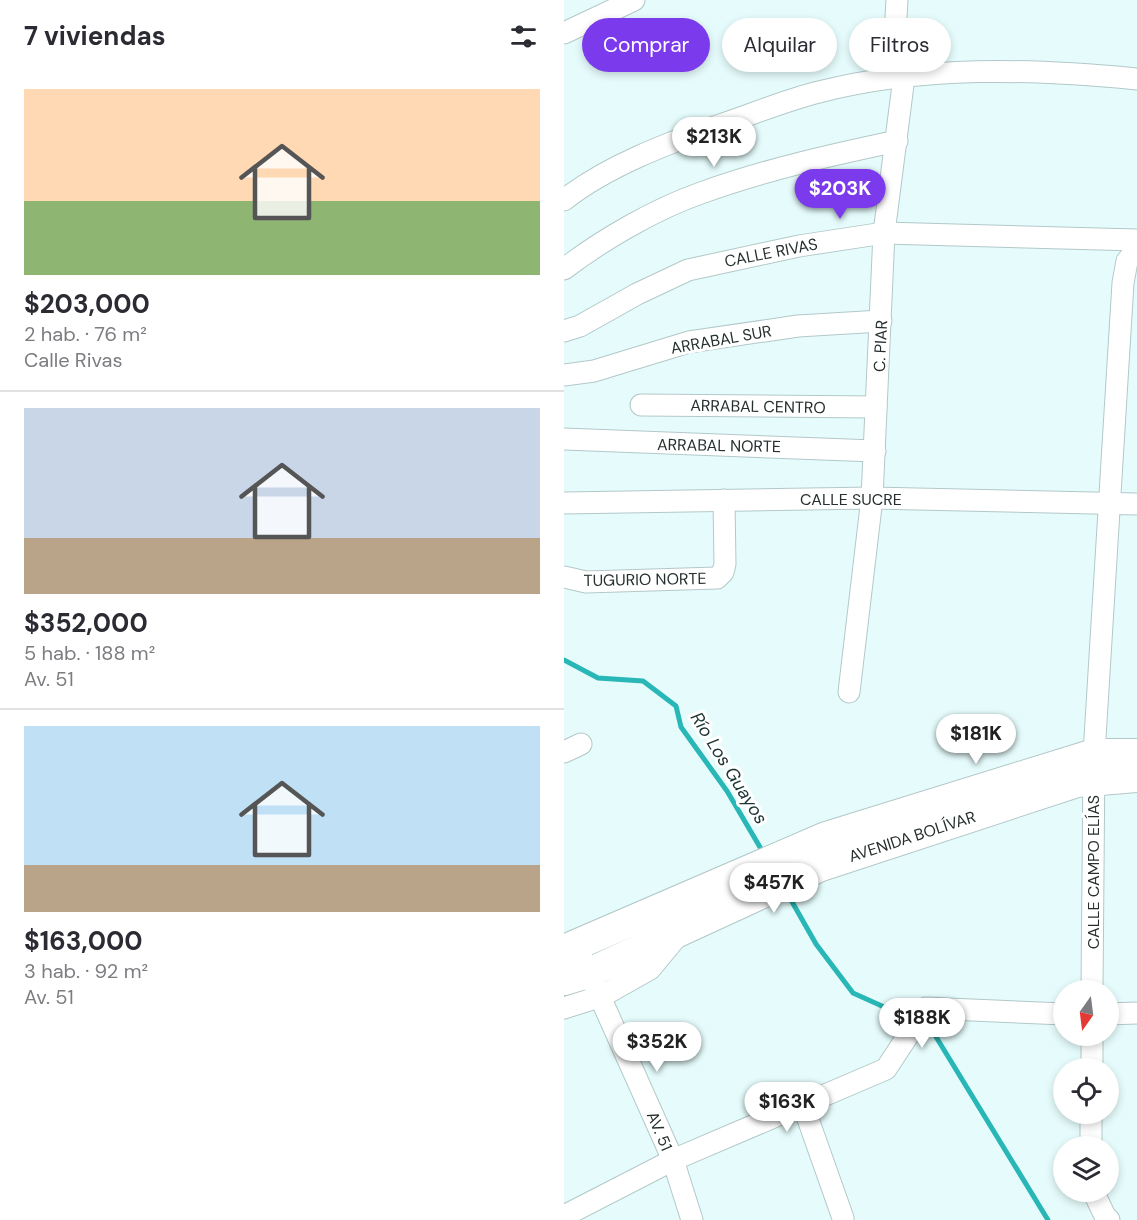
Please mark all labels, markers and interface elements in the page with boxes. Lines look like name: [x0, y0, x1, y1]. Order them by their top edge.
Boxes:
chip: Comprar: [582, 18, 710, 72]
chip: Alquilar: [722, 18, 837, 72]
chip: Filtros: [849, 18, 951, 72]
text: 7 viviendas: [24, 19, 166, 53]
icon: filters: [507, 20, 540, 53]
pin: $213K: [672, 117, 756, 168]
text: $213K: [686, 123, 742, 149]
icon: home: [228, 128, 336, 236]
pin: $203K: [798, 169, 882, 220]
text: $203K: [809, 175, 871, 201]
street label: CALLE RIVAS: [723, 233, 819, 272]
text: $203,000: [24, 287, 150, 321]
street label: C. PIAR: [869, 319, 892, 373]
street label: ARRABAL SUR: [669, 320, 773, 359]
text: 2 hab. · 76 m²: [24, 321, 147, 347]
text: Calle Rivas: [24, 347, 122, 373]
street label: ARRABAL CENTRO: [690, 395, 826, 418]
street label: ARRABAL NORTE: [657, 434, 781, 457]
icon: home: [228, 447, 336, 555]
street label: CALLE SUCRE: [800, 489, 902, 510]
street label: TUGURIO NORTE: [583, 568, 707, 591]
text: $352,000: [24, 606, 148, 640]
text: 5 hab. · 188 m²: [24, 640, 155, 666]
text: Av. 51: [24, 666, 74, 692]
water label: Río Los Guayos: [685, 707, 773, 829]
pin: $181K: [934, 714, 1018, 765]
text: $181K: [950, 720, 1002, 746]
icon: home: [228, 765, 336, 873]
street label: CALLE CAMPO ELÍAS: [1083, 795, 1104, 949]
street label: AVENIDA BOLÍVAR: [846, 806, 978, 867]
pin: $457K: [732, 863, 816, 914]
text: $457K: [743, 869, 805, 895]
text: $163,000: [24, 924, 143, 958]
text: 3 hab. · 92 m²: [24, 958, 148, 984]
north arrow: [1053, 980, 1119, 1046]
map controls: [1053, 980, 1119, 1202]
text: Av. 51: [24, 984, 74, 1010]
pin: $188K: [880, 998, 964, 1049]
text: $188K: [893, 1004, 951, 1030]
pin: $352K: [615, 1022, 699, 1073]
text: $352K: [626, 1028, 688, 1054]
button: locate: [1053, 1058, 1119, 1124]
pin: $163K: [745, 1082, 829, 1133]
text: $163K: [758, 1088, 816, 1114]
street label: AV. 51: [642, 1108, 677, 1154]
button: layers: [1053, 1136, 1119, 1202]

